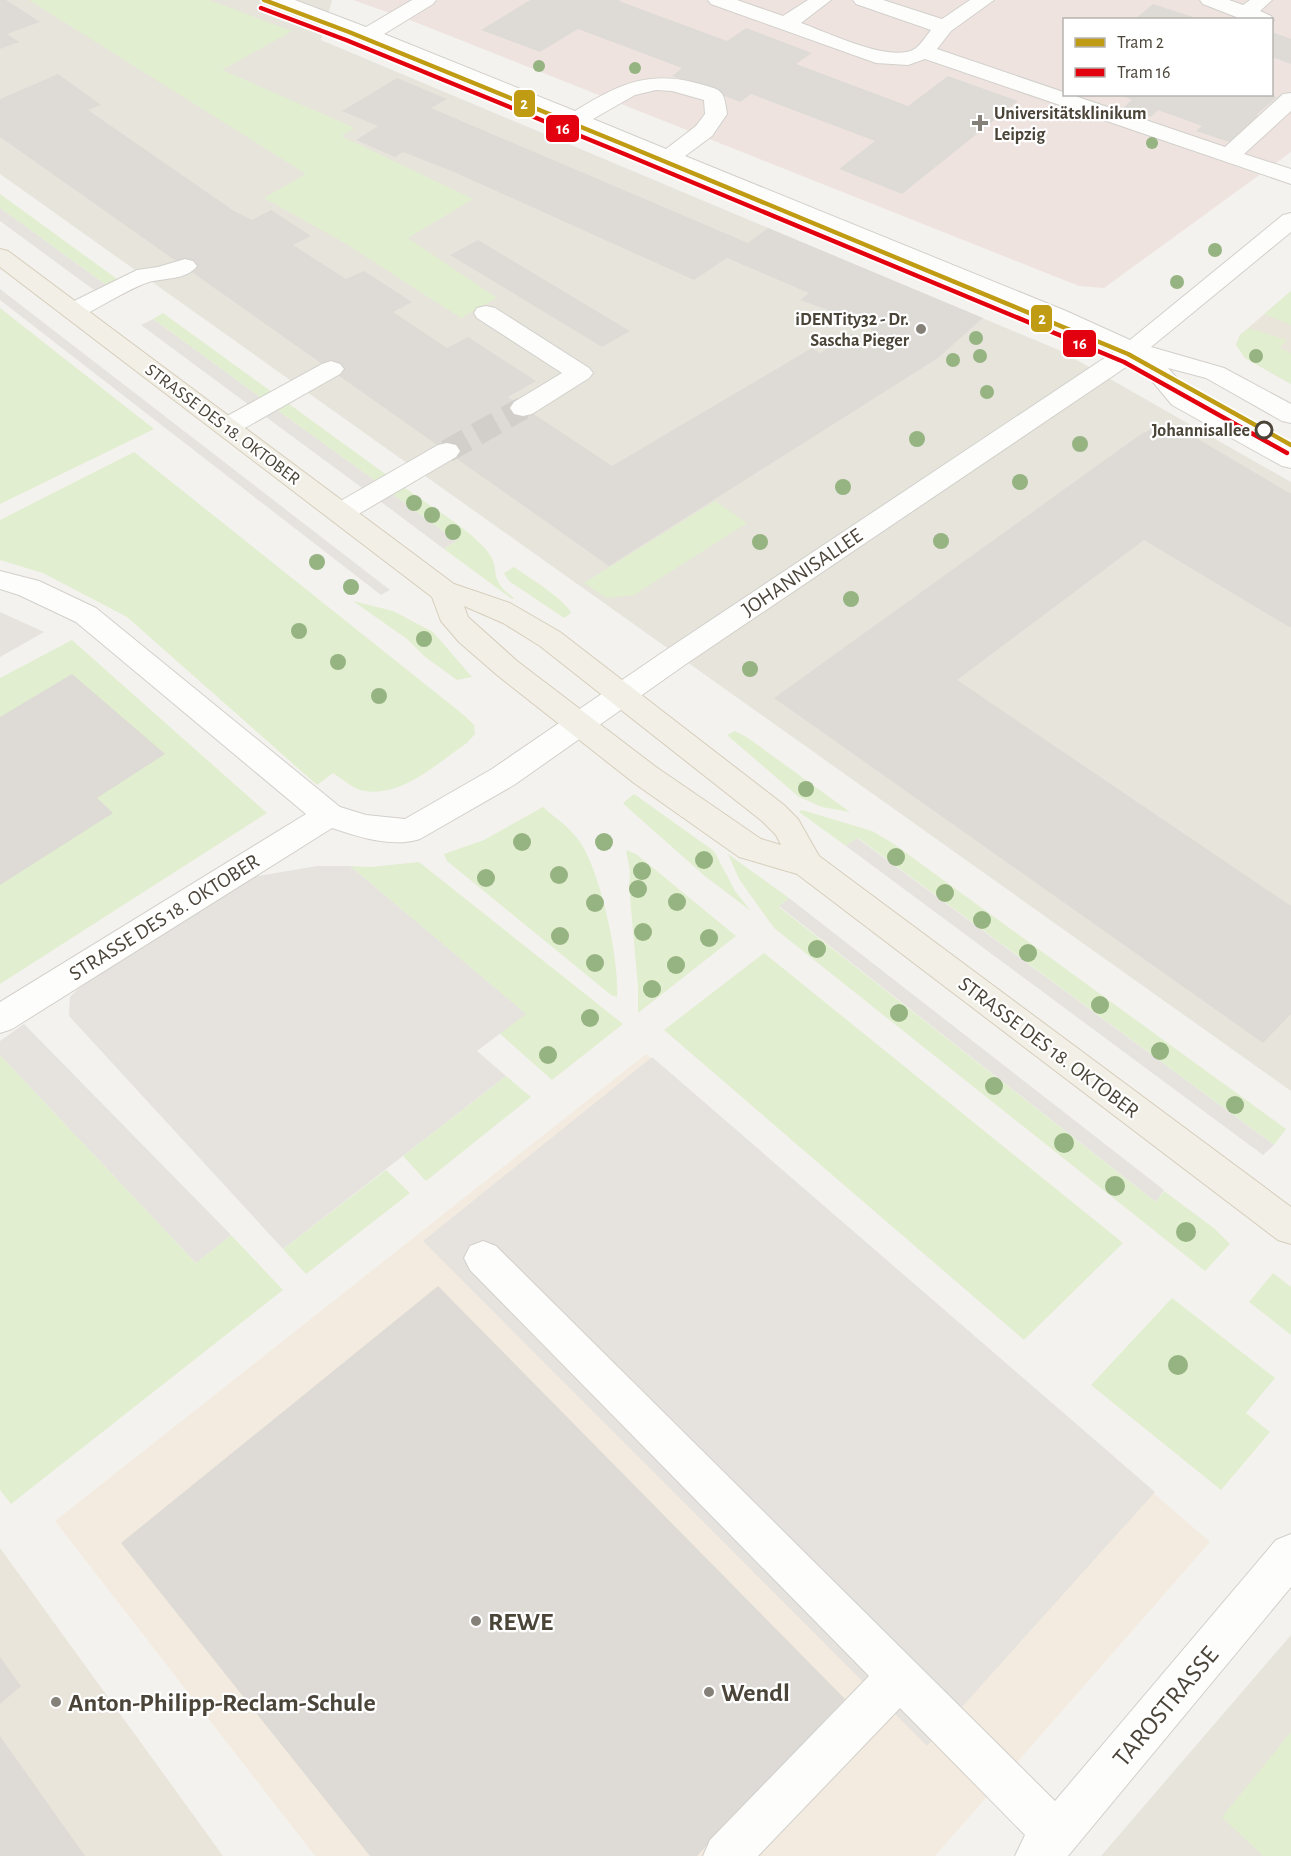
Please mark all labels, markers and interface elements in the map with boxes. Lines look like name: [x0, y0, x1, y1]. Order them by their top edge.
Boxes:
legend: [1063, 18, 1273, 96]
text: Tram 2: [1117, 34, 1164, 52]
text: Tram 16: [1117, 64, 1170, 82]
line badge: 2: [513, 89, 536, 118]
text: 2: [520, 96, 528, 112]
place label: Universitätsklinikum Leipzig: [994, 105, 1147, 144]
line badge: 16: [545, 114, 580, 143]
marker: Universitätsklinikum Leipzig: [971, 114, 989, 132]
text: 16: [556, 121, 570, 137]
line badge: 2: [1030, 304, 1053, 333]
place label: iDENTity32 - Dr. Sascha Pieger: [795, 311, 910, 350]
text: 2: [1038, 311, 1046, 327]
marker: iDENTity32 - Dr. Sascha Pieger: [914, 322, 928, 336]
line badge: 16: [1062, 329, 1097, 358]
text: 16: [1073, 336, 1087, 352]
street label: STRASSE DES 18. OKTOBER: [142, 361, 303, 489]
marker: Johannisallee: [1255, 421, 1273, 439]
place label: Johannisallee: [1152, 422, 1250, 440]
street label: JOHANNISALLEE: [738, 525, 866, 620]
street label: STRASSE DES 18. OKTOBER: [65, 850, 263, 985]
street label: STRASSE DES 18. OKTOBER: [955, 973, 1143, 1122]
place label: REWE: [488, 1609, 553, 1635]
marker: REWE: [469, 1614, 483, 1628]
street label: TAROSTRASSE: [1108, 1642, 1223, 1772]
place label: Wendl: [721, 1680, 790, 1706]
marker: Wendl: [702, 1685, 716, 1699]
place label: Anton-Philipp-Reclam-Schule: [68, 1690, 376, 1716]
marker: Anton-Philipp-Reclam-Schule: [49, 1695, 63, 1709]

